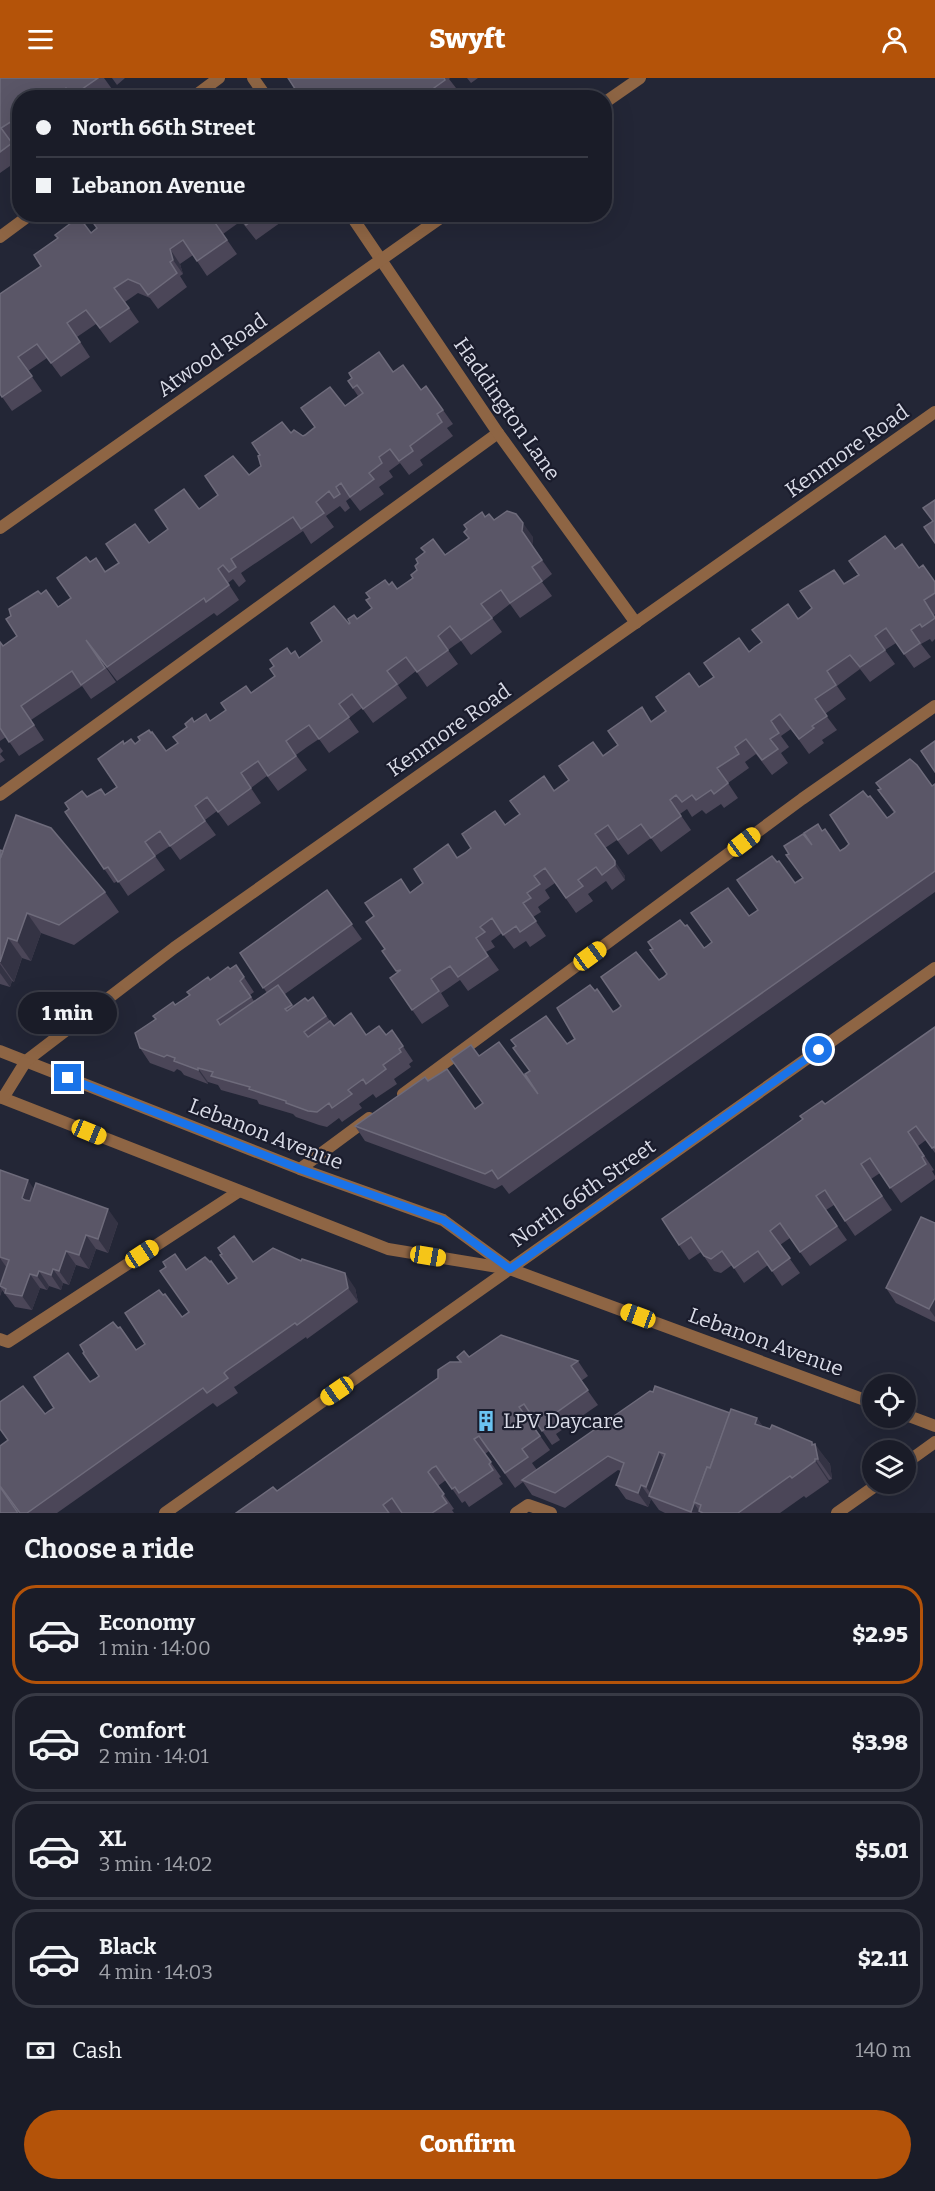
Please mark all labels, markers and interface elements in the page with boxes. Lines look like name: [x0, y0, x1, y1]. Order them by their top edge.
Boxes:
icon: menu: [24, 23, 57, 56]
text: Swyft: [429, 23, 506, 55]
icon: person: [878, 23, 911, 56]
text: North 66th Street: [72, 114, 255, 141]
text: Lebanon Avenue: [72, 172, 245, 199]
street label: Atwood Road: [152, 308, 272, 402]
street label: Haddington Lane: [448, 333, 566, 485]
street label: Kenmore Road: [780, 399, 914, 503]
street label: Kenmore Road: [382, 678, 516, 782]
car: [724, 824, 764, 860]
car: [570, 938, 610, 974]
callout: 1 min: [19, 991, 118, 1033]
text: 1 min: [42, 1001, 93, 1025]
route start: [805, 1036, 832, 1063]
route end: [54, 1064, 81, 1091]
street label: Lebanon Avenue: [185, 1093, 347, 1175]
car: [69, 1117, 109, 1147]
street label: North 66th Street: [506, 1133, 661, 1253]
car: [122, 1237, 162, 1271]
car: [409, 1244, 447, 1268]
car: [618, 1301, 658, 1331]
street label: Lebanon Avenue: [685, 1302, 847, 1382]
car: [317, 1373, 357, 1409]
map controls: [862, 1374, 916, 1494]
button: locate: [862, 1374, 916, 1428]
place label: LPV Daycare: [503, 1408, 623, 1434]
building icon: LPV Daycare: [474, 1409, 498, 1433]
button: layers: [862, 1440, 916, 1494]
text: Choose a ride: [24, 1533, 194, 1565]
icon: car: [27, 1608, 81, 1662]
text: Economy: [99, 1609, 195, 1636]
text: $2.95: [852, 1621, 908, 1648]
text: 1 min · 14:00: [99, 1636, 211, 1660]
icon: car: [27, 1716, 81, 1770]
text: Comfort: [99, 1717, 186, 1744]
text: $3.98: [852, 1729, 908, 1756]
text: 2 min · 14:01: [99, 1744, 209, 1768]
icon: car: [27, 1824, 81, 1878]
text: XL: [99, 1825, 126, 1852]
text: $5.01: [855, 1837, 908, 1864]
text: 3 min · 14:02: [99, 1852, 212, 1876]
icon: car: [27, 1932, 81, 1986]
text: Black: [99, 1933, 156, 1960]
text: $2.11: [858, 1945, 908, 1972]
text: 4 min · 14:03: [99, 1960, 213, 1984]
icon: cash: [24, 2034, 57, 2067]
text: Cash: [72, 2037, 122, 2064]
text: 140 m: [855, 2038, 911, 2062]
button: Confirm: [24, 2110, 911, 2179]

